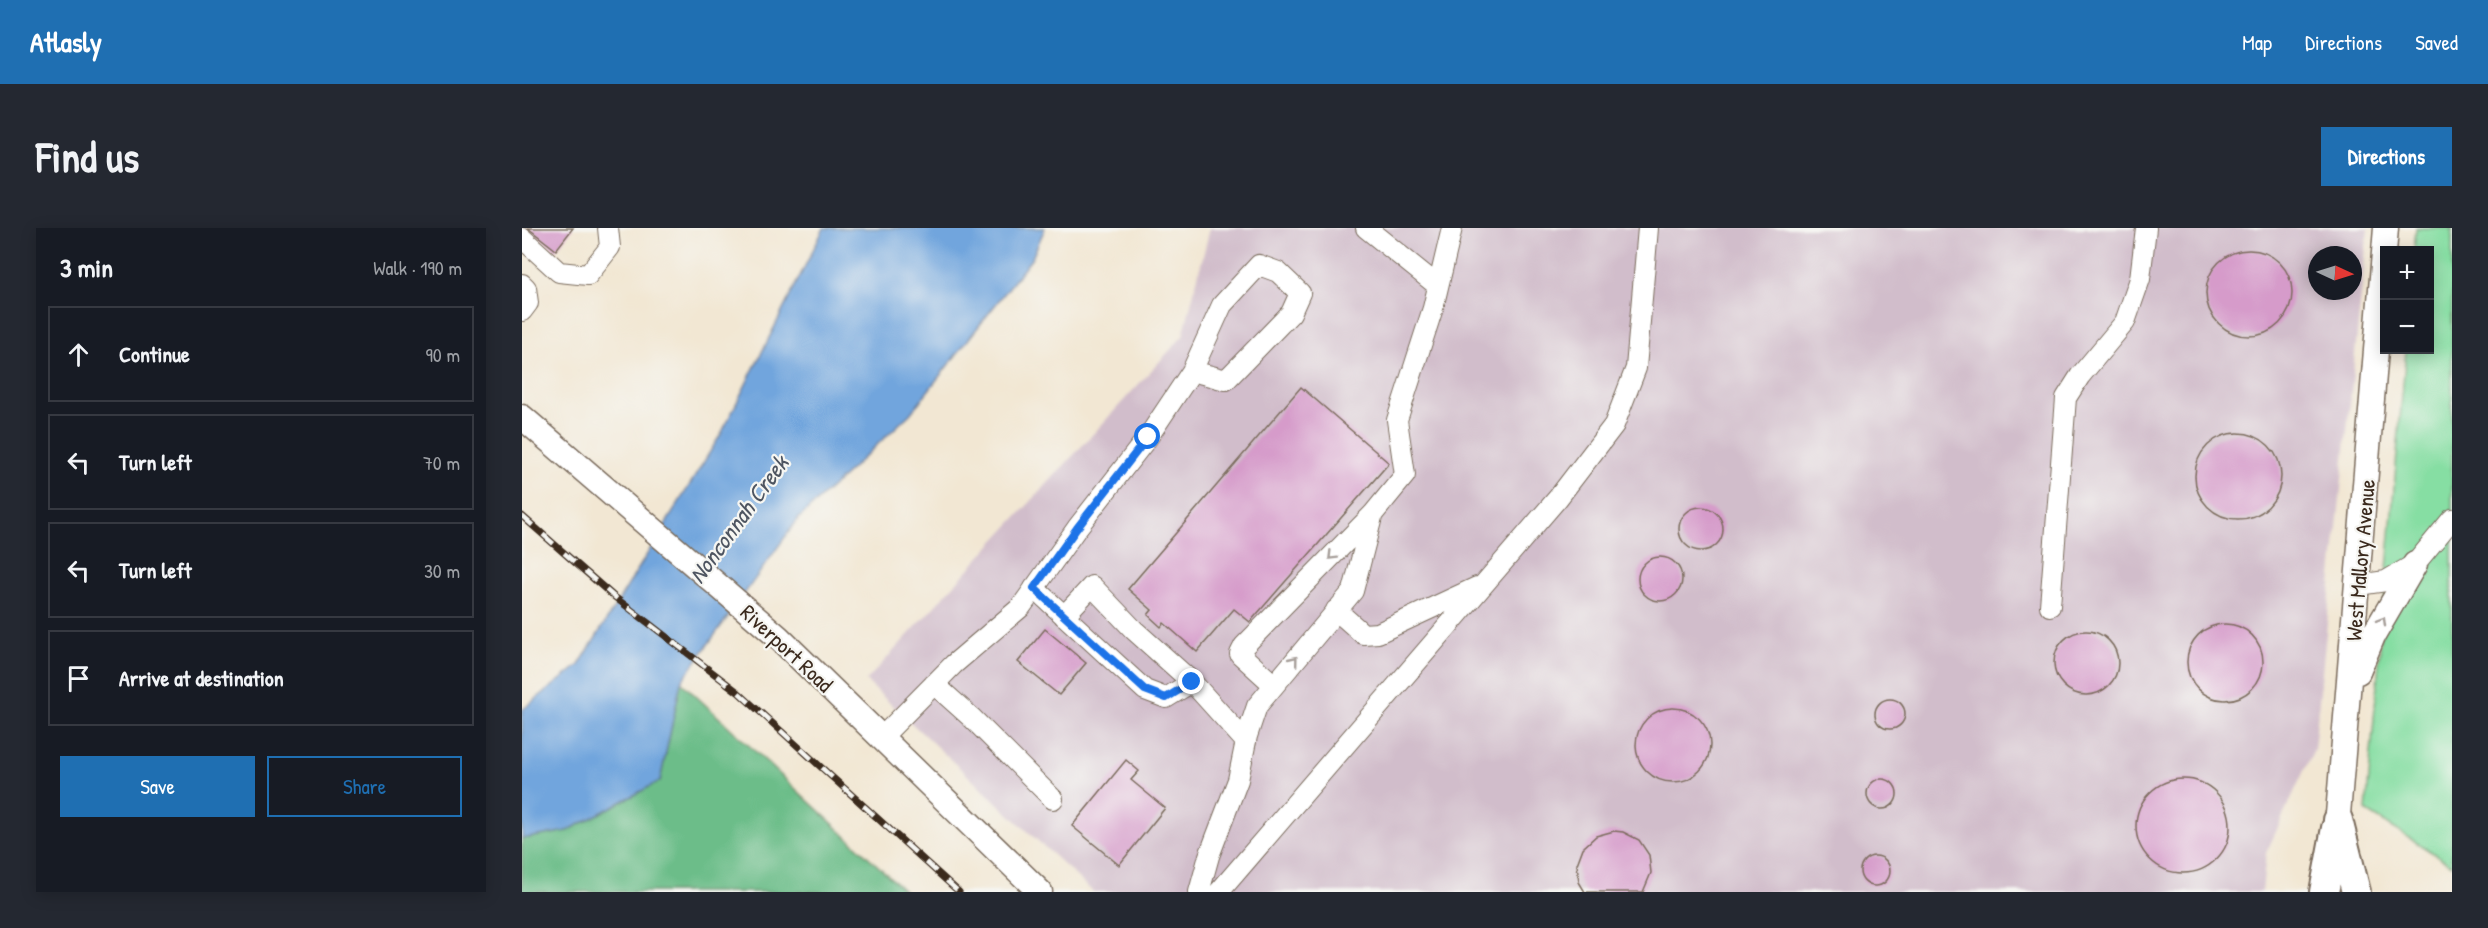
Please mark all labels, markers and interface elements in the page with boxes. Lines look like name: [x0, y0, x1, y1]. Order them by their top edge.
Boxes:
text: Atlasly: [30, 23, 102, 61]
text: Map: [2242, 28, 2272, 57]
text: Directions: [2305, 28, 2382, 57]
text: Saved: [2415, 28, 2458, 57]
button: Directions: [2321, 127, 2452, 186]
text: Find us: [36, 128, 139, 185]
north arrow: [2308, 246, 2362, 300]
map controls: [2380, 246, 2434, 354]
button: +: [2380, 246, 2434, 300]
text: 3 min: [60, 250, 113, 285]
text: Walk · 190 m: [373, 254, 462, 281]
button: −: [2380, 300, 2434, 354]
icon: ahead: [62, 338, 95, 371]
text: Continue: [119, 339, 190, 369]
text: 90 m: [426, 341, 460, 368]
route start: [1134, 423, 1160, 449]
icon: left: [62, 446, 95, 479]
text: Turn left: [119, 447, 192, 477]
water label: Nonconnah Creek: [681, 447, 796, 589]
text: 70 m: [423, 449, 460, 476]
street label: West Mallory Avenue: [2338, 478, 2382, 642]
one-way arrow: [1328, 548, 1339, 559]
icon: left: [62, 554, 95, 587]
text: Turn left: [119, 555, 192, 585]
text: 30 m: [424, 557, 460, 584]
street label: Riverport Road: [734, 597, 840, 699]
one-way arrow: [2375, 617, 2386, 627]
one-way arrow: [1287, 656, 1298, 667]
icon: arrive: [62, 662, 95, 695]
text: Arrive at destination: [119, 663, 284, 693]
route end: [1178, 668, 1204, 694]
button: Save: [60, 756, 255, 817]
button: Share: [267, 756, 462, 817]

